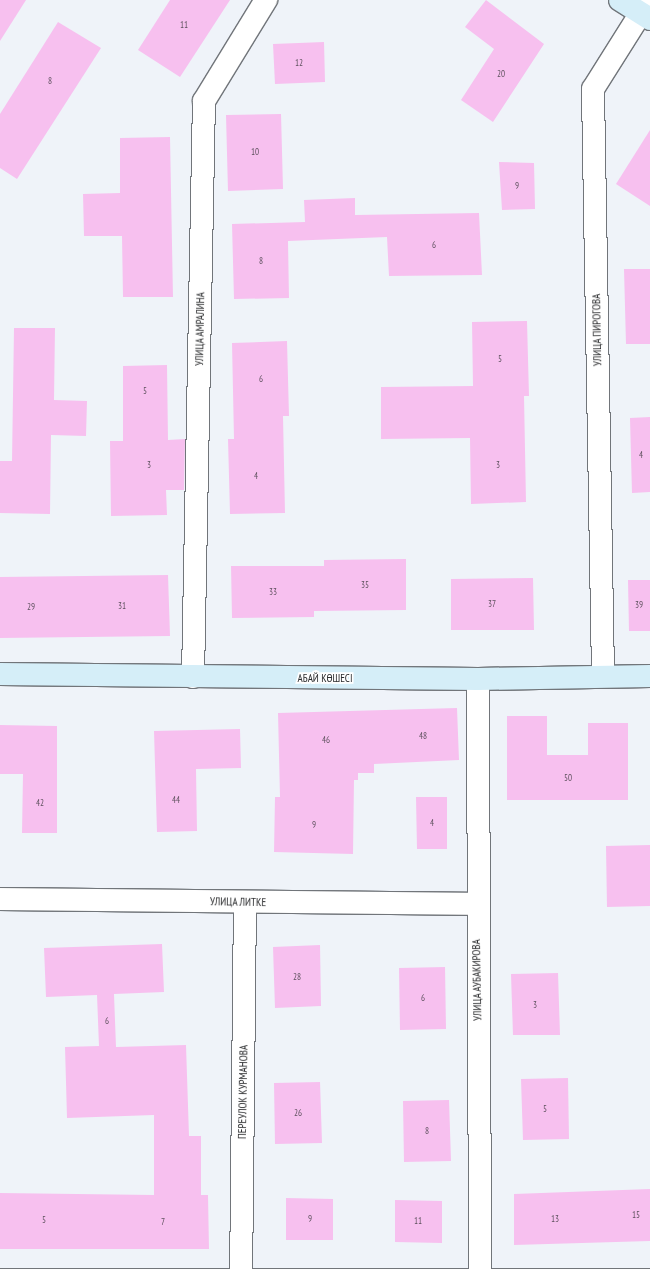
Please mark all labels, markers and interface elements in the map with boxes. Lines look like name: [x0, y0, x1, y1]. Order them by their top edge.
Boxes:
house number: 11: [180, 20, 188, 30]
house number: 12: [295, 58, 303, 68]
house number: 20: [497, 69, 505, 79]
house number: 8: [48, 76, 52, 86]
house number: 10: [251, 147, 259, 157]
house number: 9: [515, 181, 519, 191]
house number: 6: [432, 240, 436, 250]
house number: 8: [259, 256, 263, 266]
street label: УЛИЦА АМРАЛИНА: [193, 292, 207, 366]
street label: УЛИЦА ПИРОГОВА: [590, 294, 604, 366]
house number: 5: [498, 354, 502, 364]
house number: 6: [259, 374, 263, 384]
house number: 5: [143, 386, 147, 396]
house number: 4: [639, 450, 643, 460]
house number: 3: [147, 460, 151, 470]
house number: 3: [496, 460, 500, 470]
house number: 4: [254, 471, 258, 481]
house number: 35: [361, 580, 369, 590]
house number: 33: [269, 587, 277, 597]
house number: 37: [488, 599, 496, 609]
house number: 39: [635, 600, 643, 610]
house number: 31: [118, 601, 126, 611]
house number: 29: [27, 602, 35, 612]
street label: АБАЙ КӨШЕСІ: [298, 671, 352, 685]
house number: 48: [419, 731, 427, 741]
house number: 46: [322, 735, 330, 745]
house number: 50: [564, 773, 572, 783]
house number: 44: [172, 795, 180, 805]
house number: 42: [36, 798, 44, 808]
house number: 4: [430, 818, 434, 828]
house number: 9: [312, 820, 316, 830]
street label: УЛИЦА ЛИТКЕ: [210, 895, 266, 909]
street label: УЛИЦА АУБАКИРОВА: [470, 939, 484, 1021]
house number: 28: [293, 972, 301, 982]
house number: 6: [421, 993, 425, 1003]
house number: 3: [533, 1000, 537, 1010]
house number: 6: [105, 1016, 109, 1026]
street label: ПЕРЕУЛОК КУРМАНОВА: [236, 1045, 250, 1139]
house number: 5: [543, 1104, 547, 1114]
house number: 26: [294, 1108, 302, 1118]
house number: 8: [425, 1126, 429, 1136]
house number: 15: [632, 1210, 640, 1220]
house number: 9: [308, 1214, 312, 1224]
house number: 13: [551, 1214, 559, 1224]
house number: 5: [42, 1215, 46, 1225]
house number: 11: [414, 1216, 422, 1226]
house number: 7: [161, 1217, 165, 1227]

